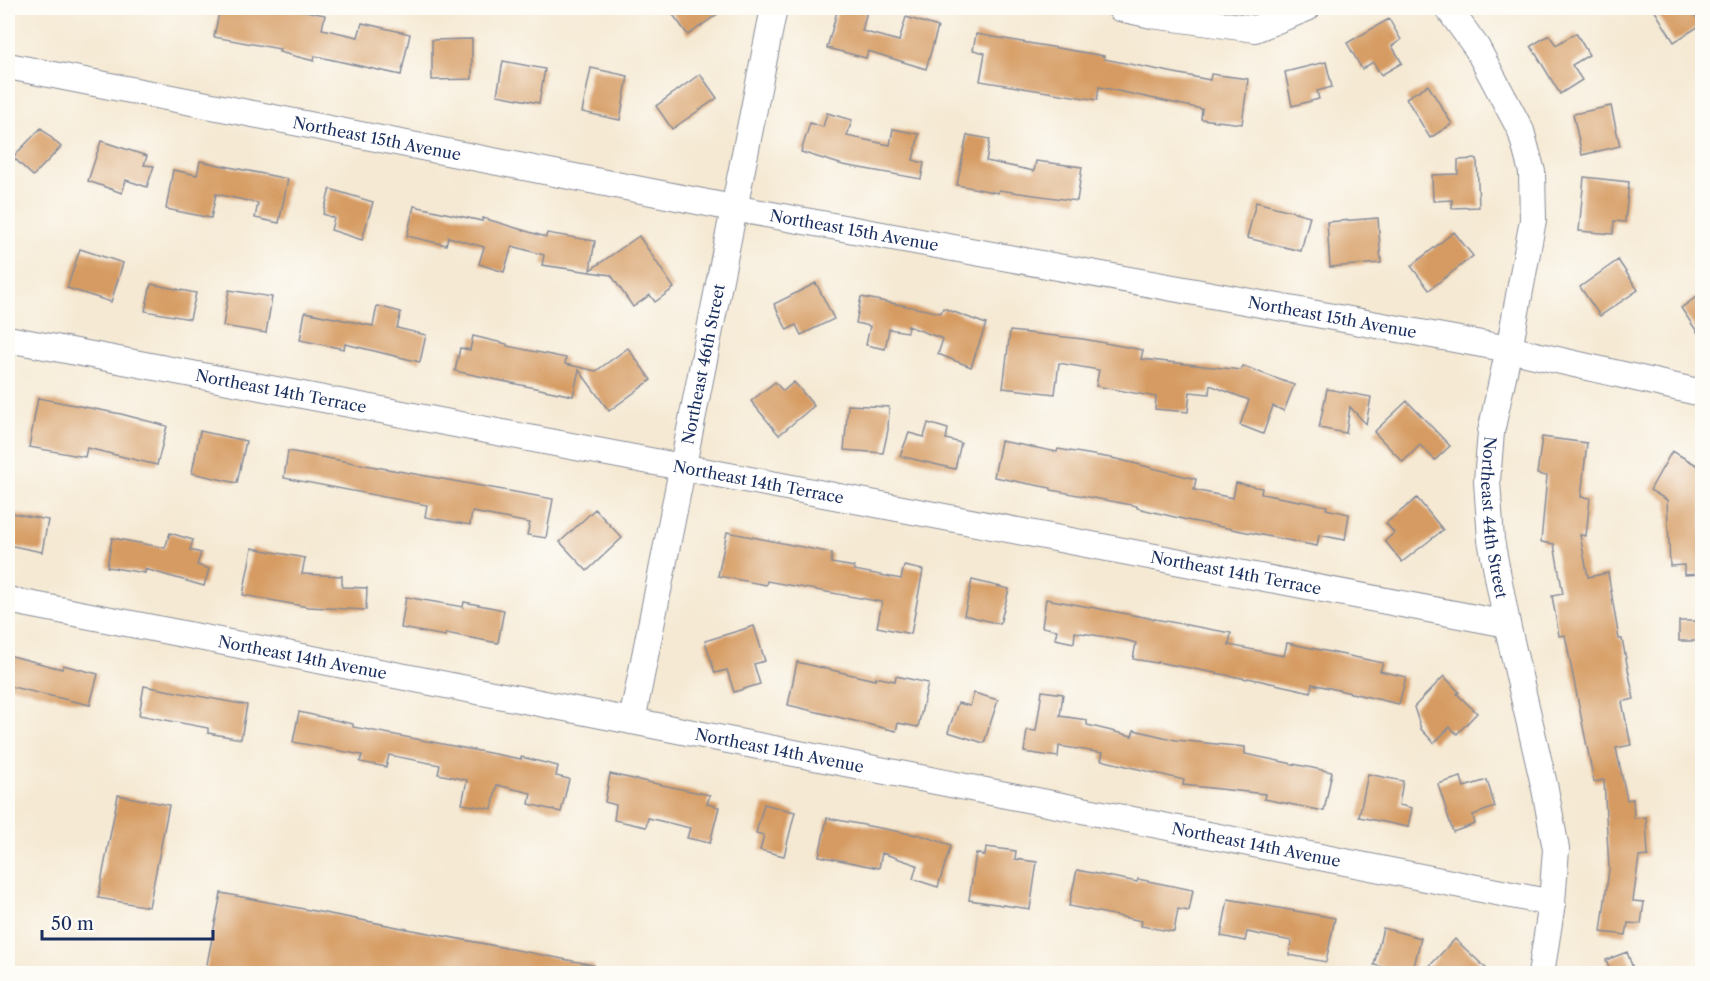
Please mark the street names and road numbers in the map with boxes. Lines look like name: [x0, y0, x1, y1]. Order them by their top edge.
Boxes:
street label: Northeast 15th Avenue: [291, 112, 463, 165]
street label: Northeast 15th Avenue: [768, 205, 940, 255]
street label: Northeast 46th Street: [677, 282, 729, 446]
street label: Northeast 15th Avenue: [1247, 292, 1418, 342]
street label: Northeast 14th Terrace: [194, 365, 368, 417]
street label: Northeast 44th Street: [1477, 436, 1512, 600]
street label: Northeast 14th Terrace: [671, 456, 846, 508]
street label: Northeast 14th Terrace: [1149, 546, 1323, 599]
street label: Northeast 14th Avenue: [216, 631, 389, 683]
street label: Northeast 14th Avenue: [693, 724, 866, 777]
street label: Northeast 14th Avenue: [1170, 818, 1342, 871]

